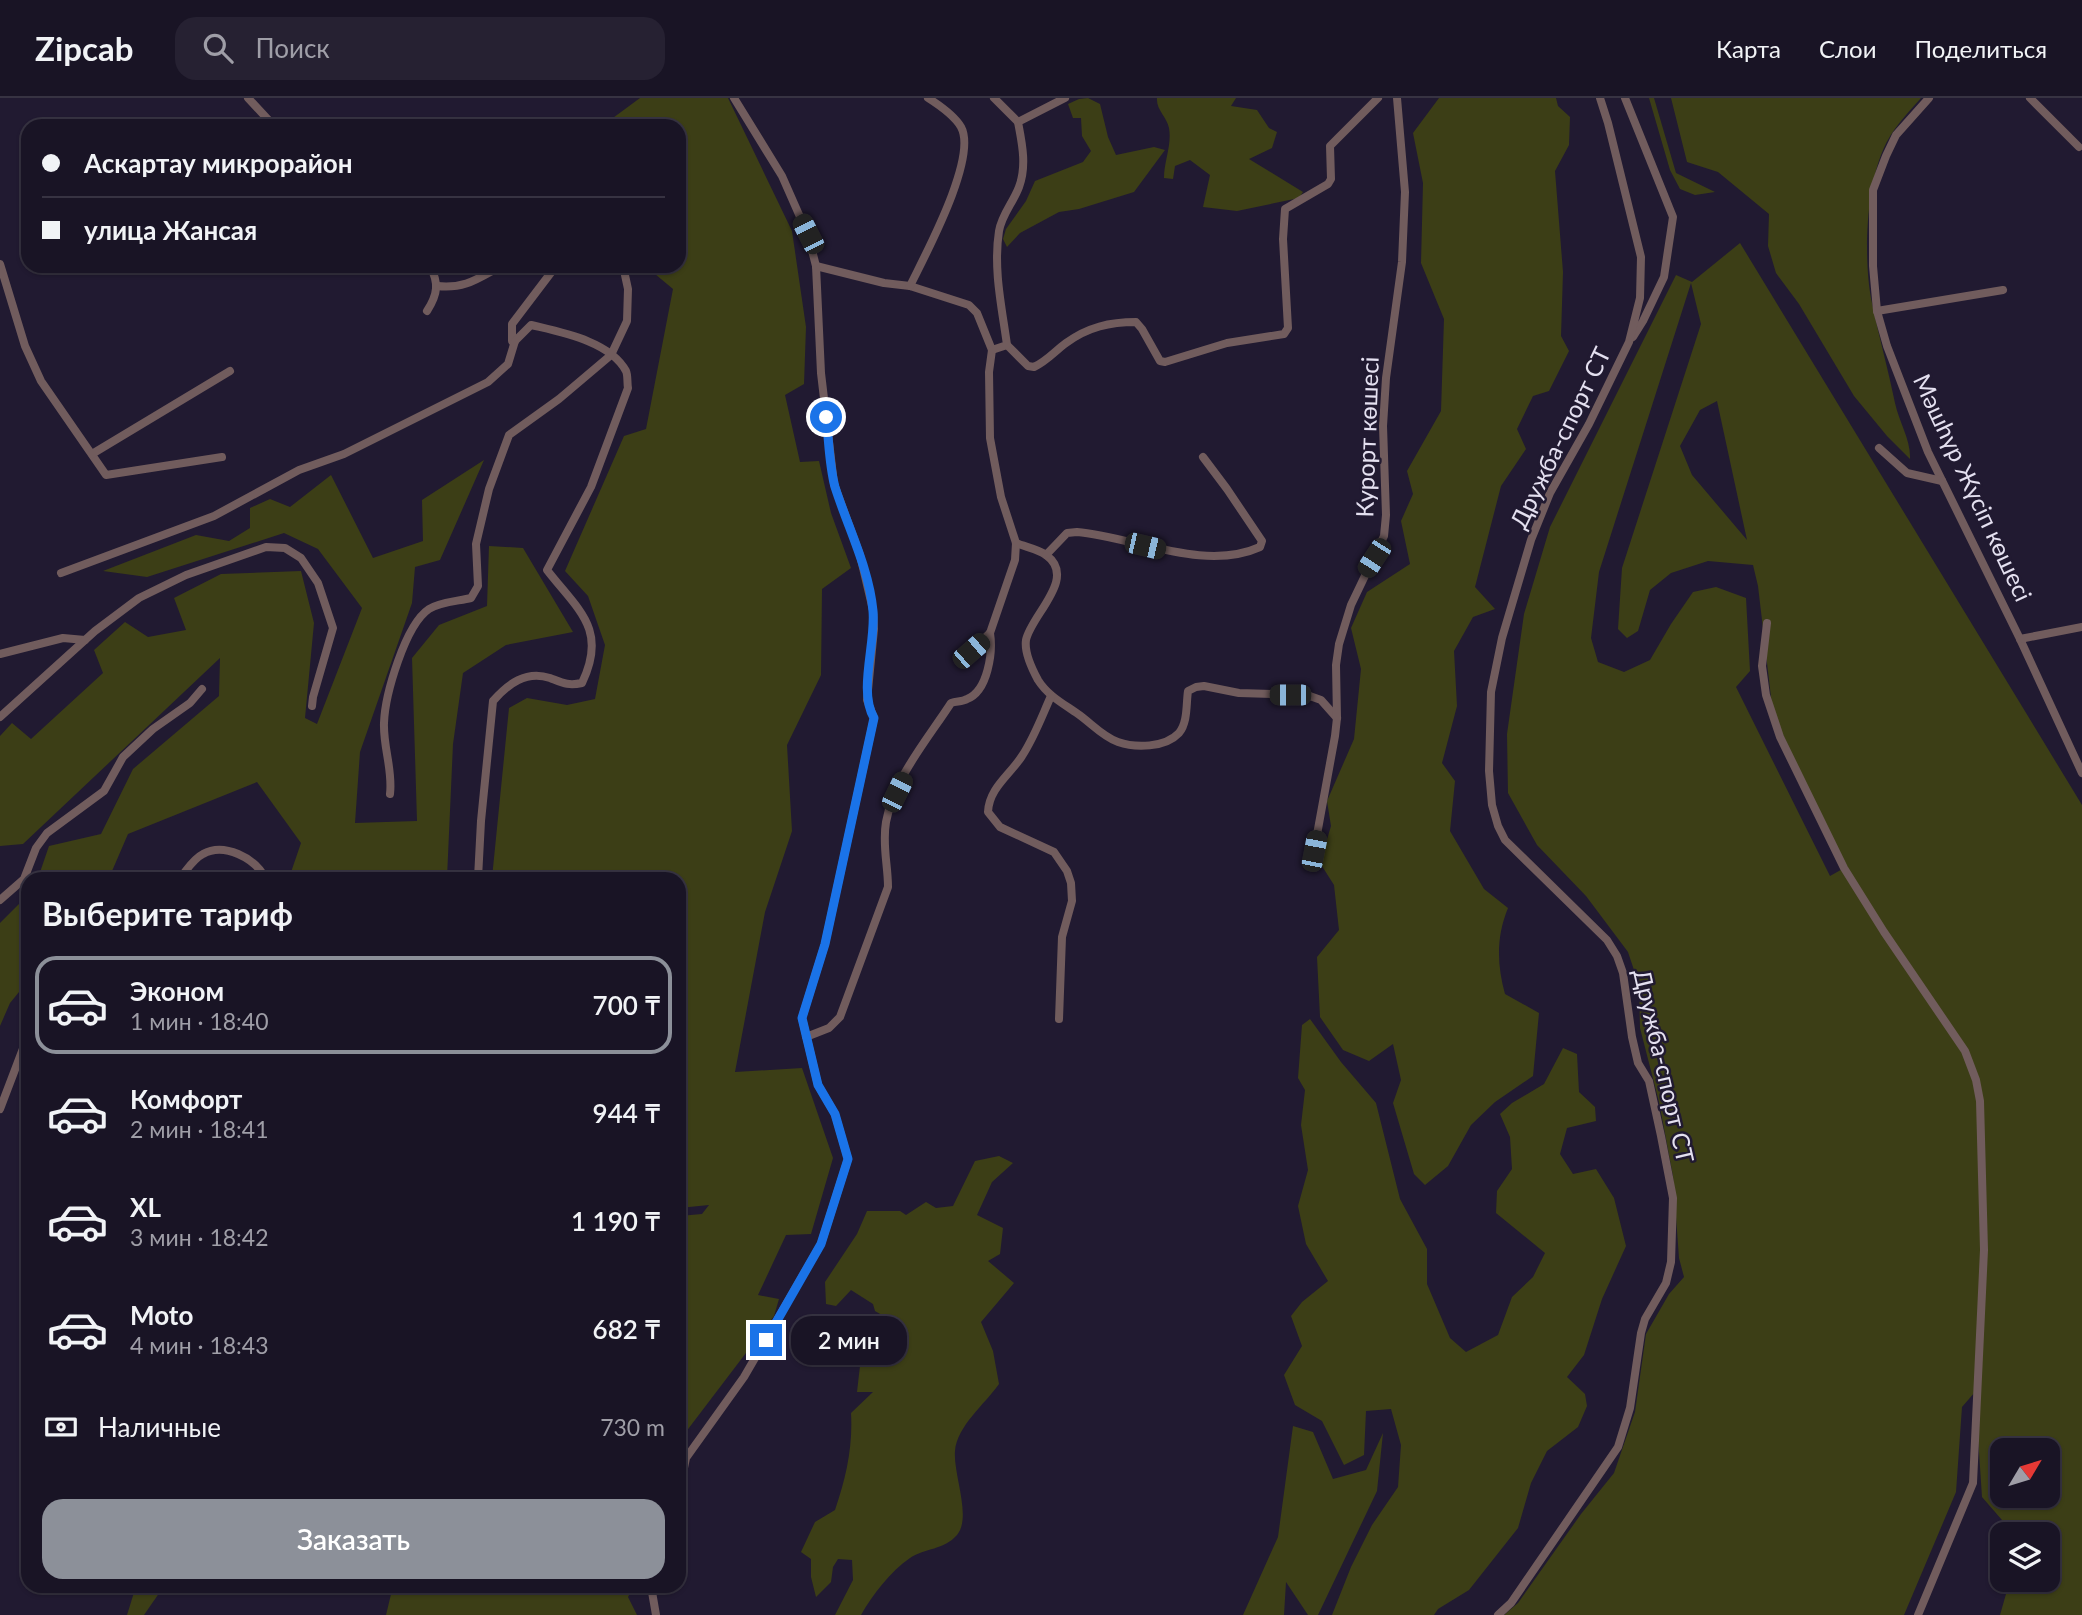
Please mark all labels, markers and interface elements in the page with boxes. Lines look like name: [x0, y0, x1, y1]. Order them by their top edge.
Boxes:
search box: [175, 17, 665, 80]
text: Zipcab: [35, 28, 133, 68]
icon: search: [199, 29, 237, 67]
text: Поиск: [255, 32, 330, 64]
text: Карта: [1716, 34, 1781, 63]
text: Слои: [1819, 34, 1876, 63]
text: Поделиться: [1914, 34, 2047, 63]
text: Аскартау микрорайон: [84, 147, 353, 179]
car: [790, 211, 827, 257]
text: улица Жансая: [84, 214, 257, 246]
street label: Дружба-спорт СТ: [1503, 342, 1616, 533]
street label: Курорт көшесі: [1349, 356, 1384, 518]
street label: Мәшhүр Жүсіп көшесі: [1908, 369, 2039, 606]
route start: [810, 401, 842, 433]
car: [1123, 531, 1168, 561]
car: [1354, 535, 1395, 581]
car: [949, 629, 994, 673]
car: [1270, 685, 1312, 706]
car: [879, 769, 916, 815]
car: [1300, 828, 1329, 874]
text: Выберите тариф: [42, 894, 293, 933]
street label: Дружба-спорт СТ: [1628, 966, 1701, 1165]
icon: car: [46, 974, 109, 1037]
text: Эконом: [130, 975, 224, 1007]
text: 700 ₸: [593, 989, 661, 1021]
text: 1 мин · 18:40: [130, 1007, 269, 1035]
icon: car: [46, 1082, 109, 1145]
text: Комфорт: [130, 1083, 242, 1115]
text: 944 ₸: [593, 1097, 661, 1129]
text: 2 мин · 18:41: [130, 1115, 269, 1143]
icon: car: [46, 1190, 109, 1253]
text: XL: [130, 1191, 161, 1223]
text: 1 190 ₸: [571, 1205, 661, 1237]
text: 3 мин · 18:42: [130, 1223, 269, 1251]
icon: car: [46, 1298, 109, 1361]
text: Moto: [130, 1299, 193, 1331]
text: 682 ₸: [593, 1313, 661, 1345]
callout: 2 мин: [790, 1316, 906, 1364]
route end: [750, 1324, 782, 1356]
text: 2 мин: [818, 1326, 880, 1354]
text: 4 мин · 18:43: [130, 1331, 269, 1359]
icon: cash: [42, 1408, 80, 1446]
text: Наличные: [98, 1411, 221, 1443]
text: 730 m: [600, 1413, 665, 1441]
north arrow: [1990, 1438, 2060, 1508]
map controls: [1990, 1438, 2060, 1592]
button: Заказать: [42, 1499, 665, 1579]
button: layers: [1990, 1522, 2060, 1592]

